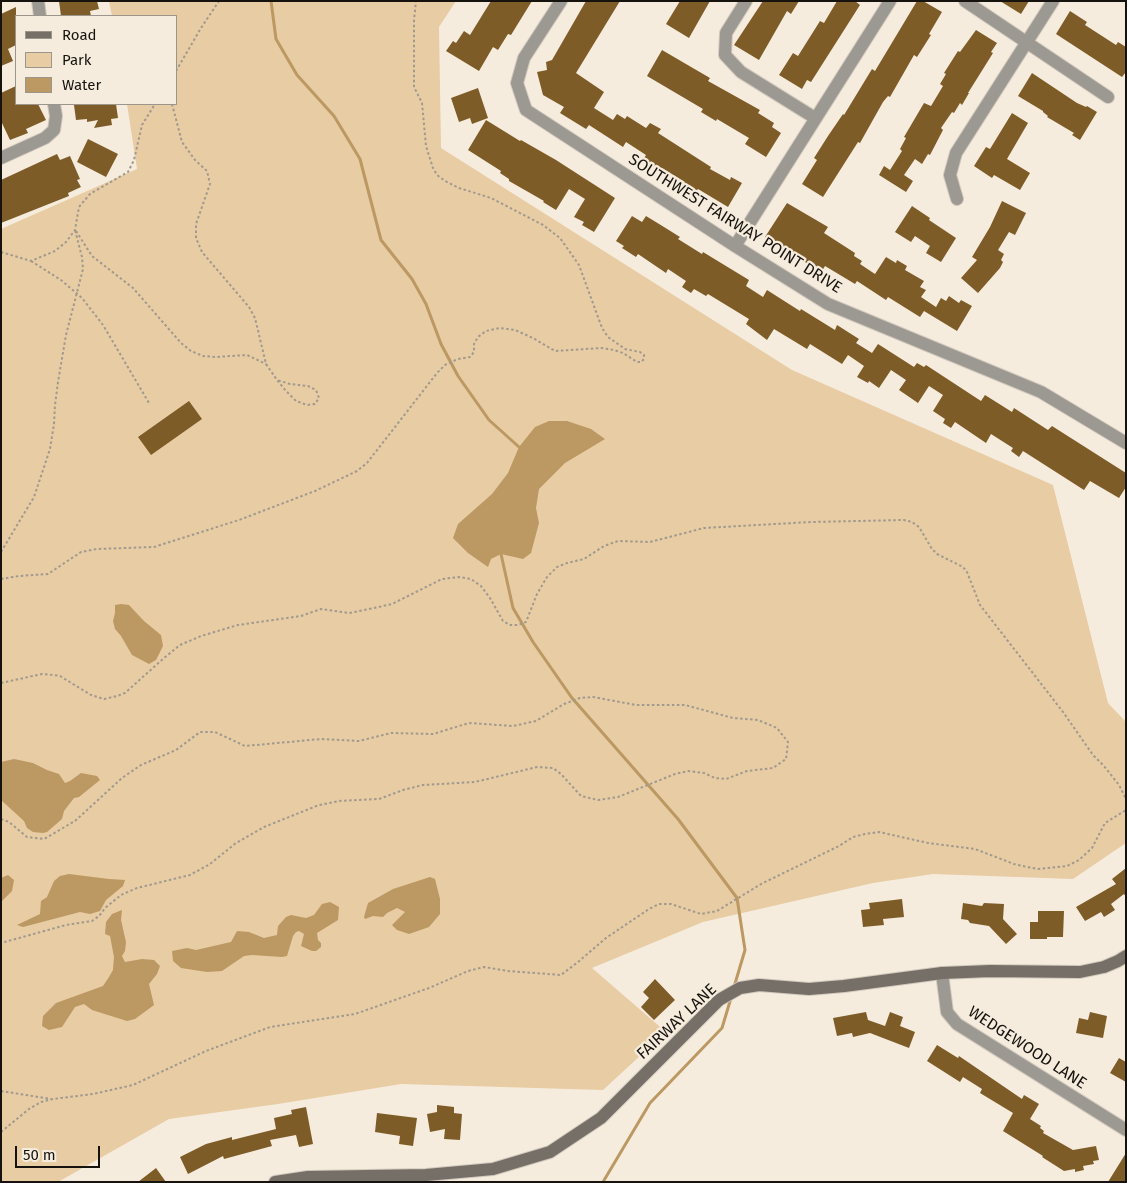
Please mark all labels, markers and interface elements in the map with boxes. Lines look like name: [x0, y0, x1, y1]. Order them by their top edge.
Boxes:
legend: [15, 15, 178, 105]
text: Road: [62, 26, 97, 44]
text: Park: [62, 51, 92, 69]
text: Water: [62, 76, 101, 94]
street label: SOUTHWEST FAIRWAY POINT DRIVE: [625, 150, 845, 298]
street label: FAIRWAY LANE: [633, 980, 721, 1064]
street label: WEDGEWOOD LANE: [964, 1003, 1090, 1093]
scale bar: [18, 1136, 102, 1168]
text: 50 m: [23, 1146, 56, 1164]

